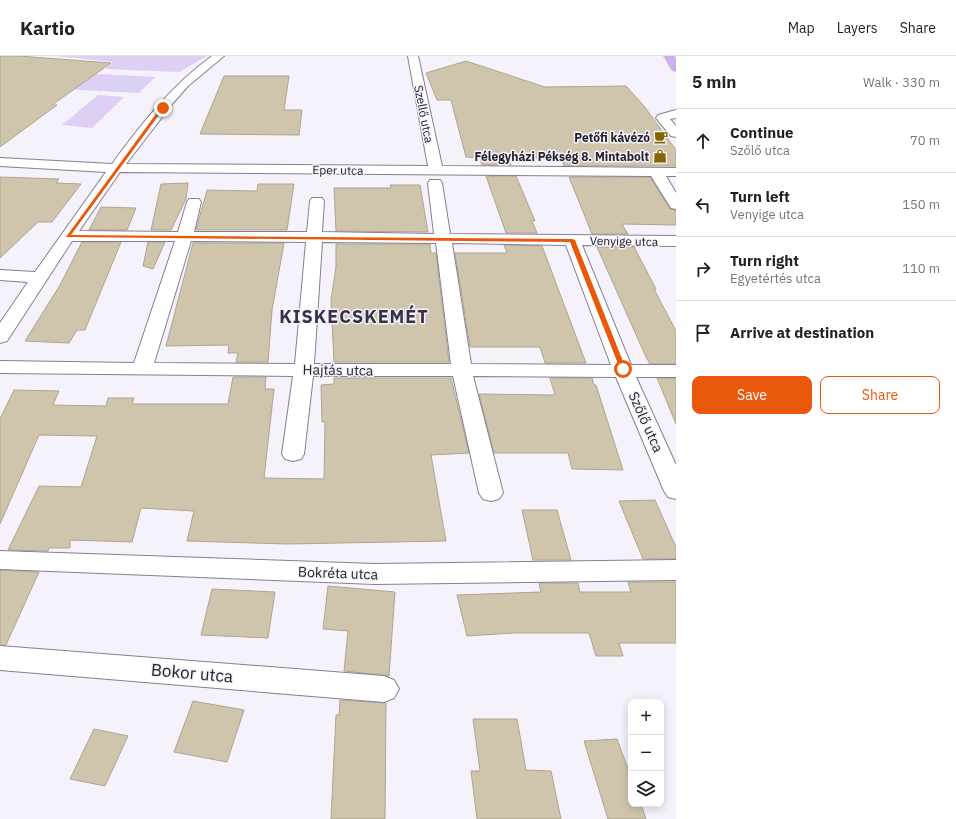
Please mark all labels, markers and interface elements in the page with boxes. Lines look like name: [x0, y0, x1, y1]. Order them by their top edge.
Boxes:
text: Kartio: [20, 16, 75, 40]
text: Map: [788, 19, 815, 37]
text: Layers: [837, 19, 878, 37]
text: Share: [900, 19, 936, 37]
text: 5 min: [692, 71, 736, 93]
text: Walk · 330 m: [863, 74, 940, 91]
street label: Szellő utca: [411, 84, 437, 145]
route end: [154, 99, 172, 117]
text: Continue: [730, 123, 794, 142]
cafe icon: Petőfi kávézó: [653, 129, 669, 145]
place label: Petőfi kávézó: [574, 130, 650, 145]
icon: ahead: [692, 130, 714, 152]
text: 70 m: [910, 132, 940, 149]
text: Szőlő utca: [730, 142, 790, 159]
shop icon: Félegyházi Pékség 8. Mintabolt: [652, 148, 668, 164]
place label: Félegyházi Pékség 8. Mintabolt: [474, 149, 649, 164]
street label: Eper utca: [312, 162, 364, 178]
text: Turn left: [730, 187, 790, 206]
icon: left: [692, 194, 714, 216]
text: 150 m: [902, 196, 940, 213]
text: Venyige utca: [730, 206, 804, 223]
street label: Venyige utca: [590, 233, 659, 249]
text: Turn right: [730, 251, 799, 270]
icon: right: [692, 258, 714, 280]
text: 110 m: [902, 260, 940, 277]
text: Egyetértés utca: [730, 270, 821, 287]
district label: KISKECSKEMÉT: [279, 304, 429, 328]
icon: arrive: [692, 322, 714, 344]
text: Arrive at destination: [730, 323, 874, 342]
street label: Hajtás utca: [302, 360, 374, 380]
route start: [614, 360, 632, 378]
button: Save: [692, 376, 812, 414]
button: Share: [820, 376, 940, 414]
street label: Szőlő utca: [625, 389, 668, 456]
street label: Bokréta utca: [298, 563, 379, 583]
street label: Bokor utca: [150, 658, 234, 688]
map controls: [628, 699, 664, 807]
button: +: [628, 699, 664, 735]
button: −: [628, 735, 664, 771]
button: layers: [628, 771, 664, 807]

